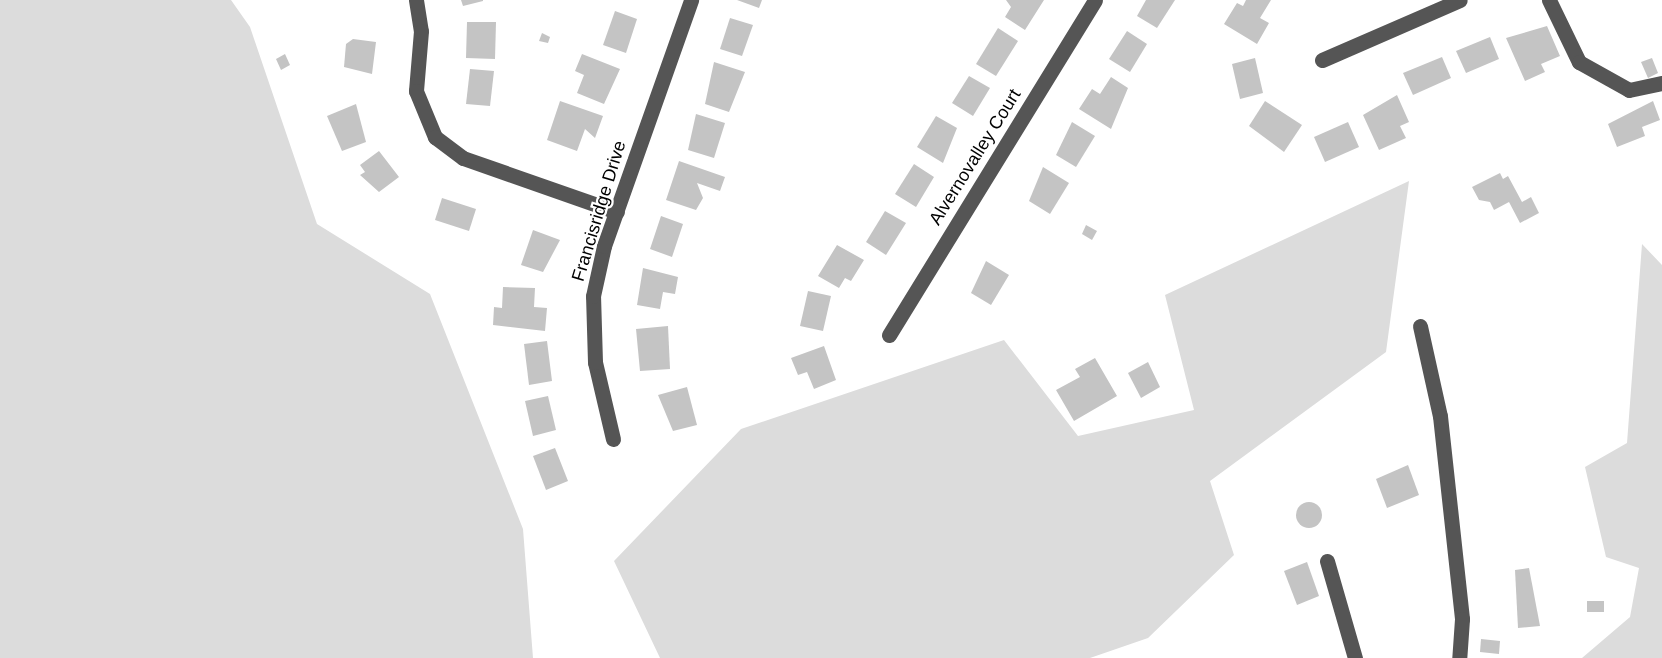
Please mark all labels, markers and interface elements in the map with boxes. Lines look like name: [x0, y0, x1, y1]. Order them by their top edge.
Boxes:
street label: Alvernovalley Court: [924, 85, 1026, 229]
street label: Francisridge Drive: [567, 138, 631, 284]

